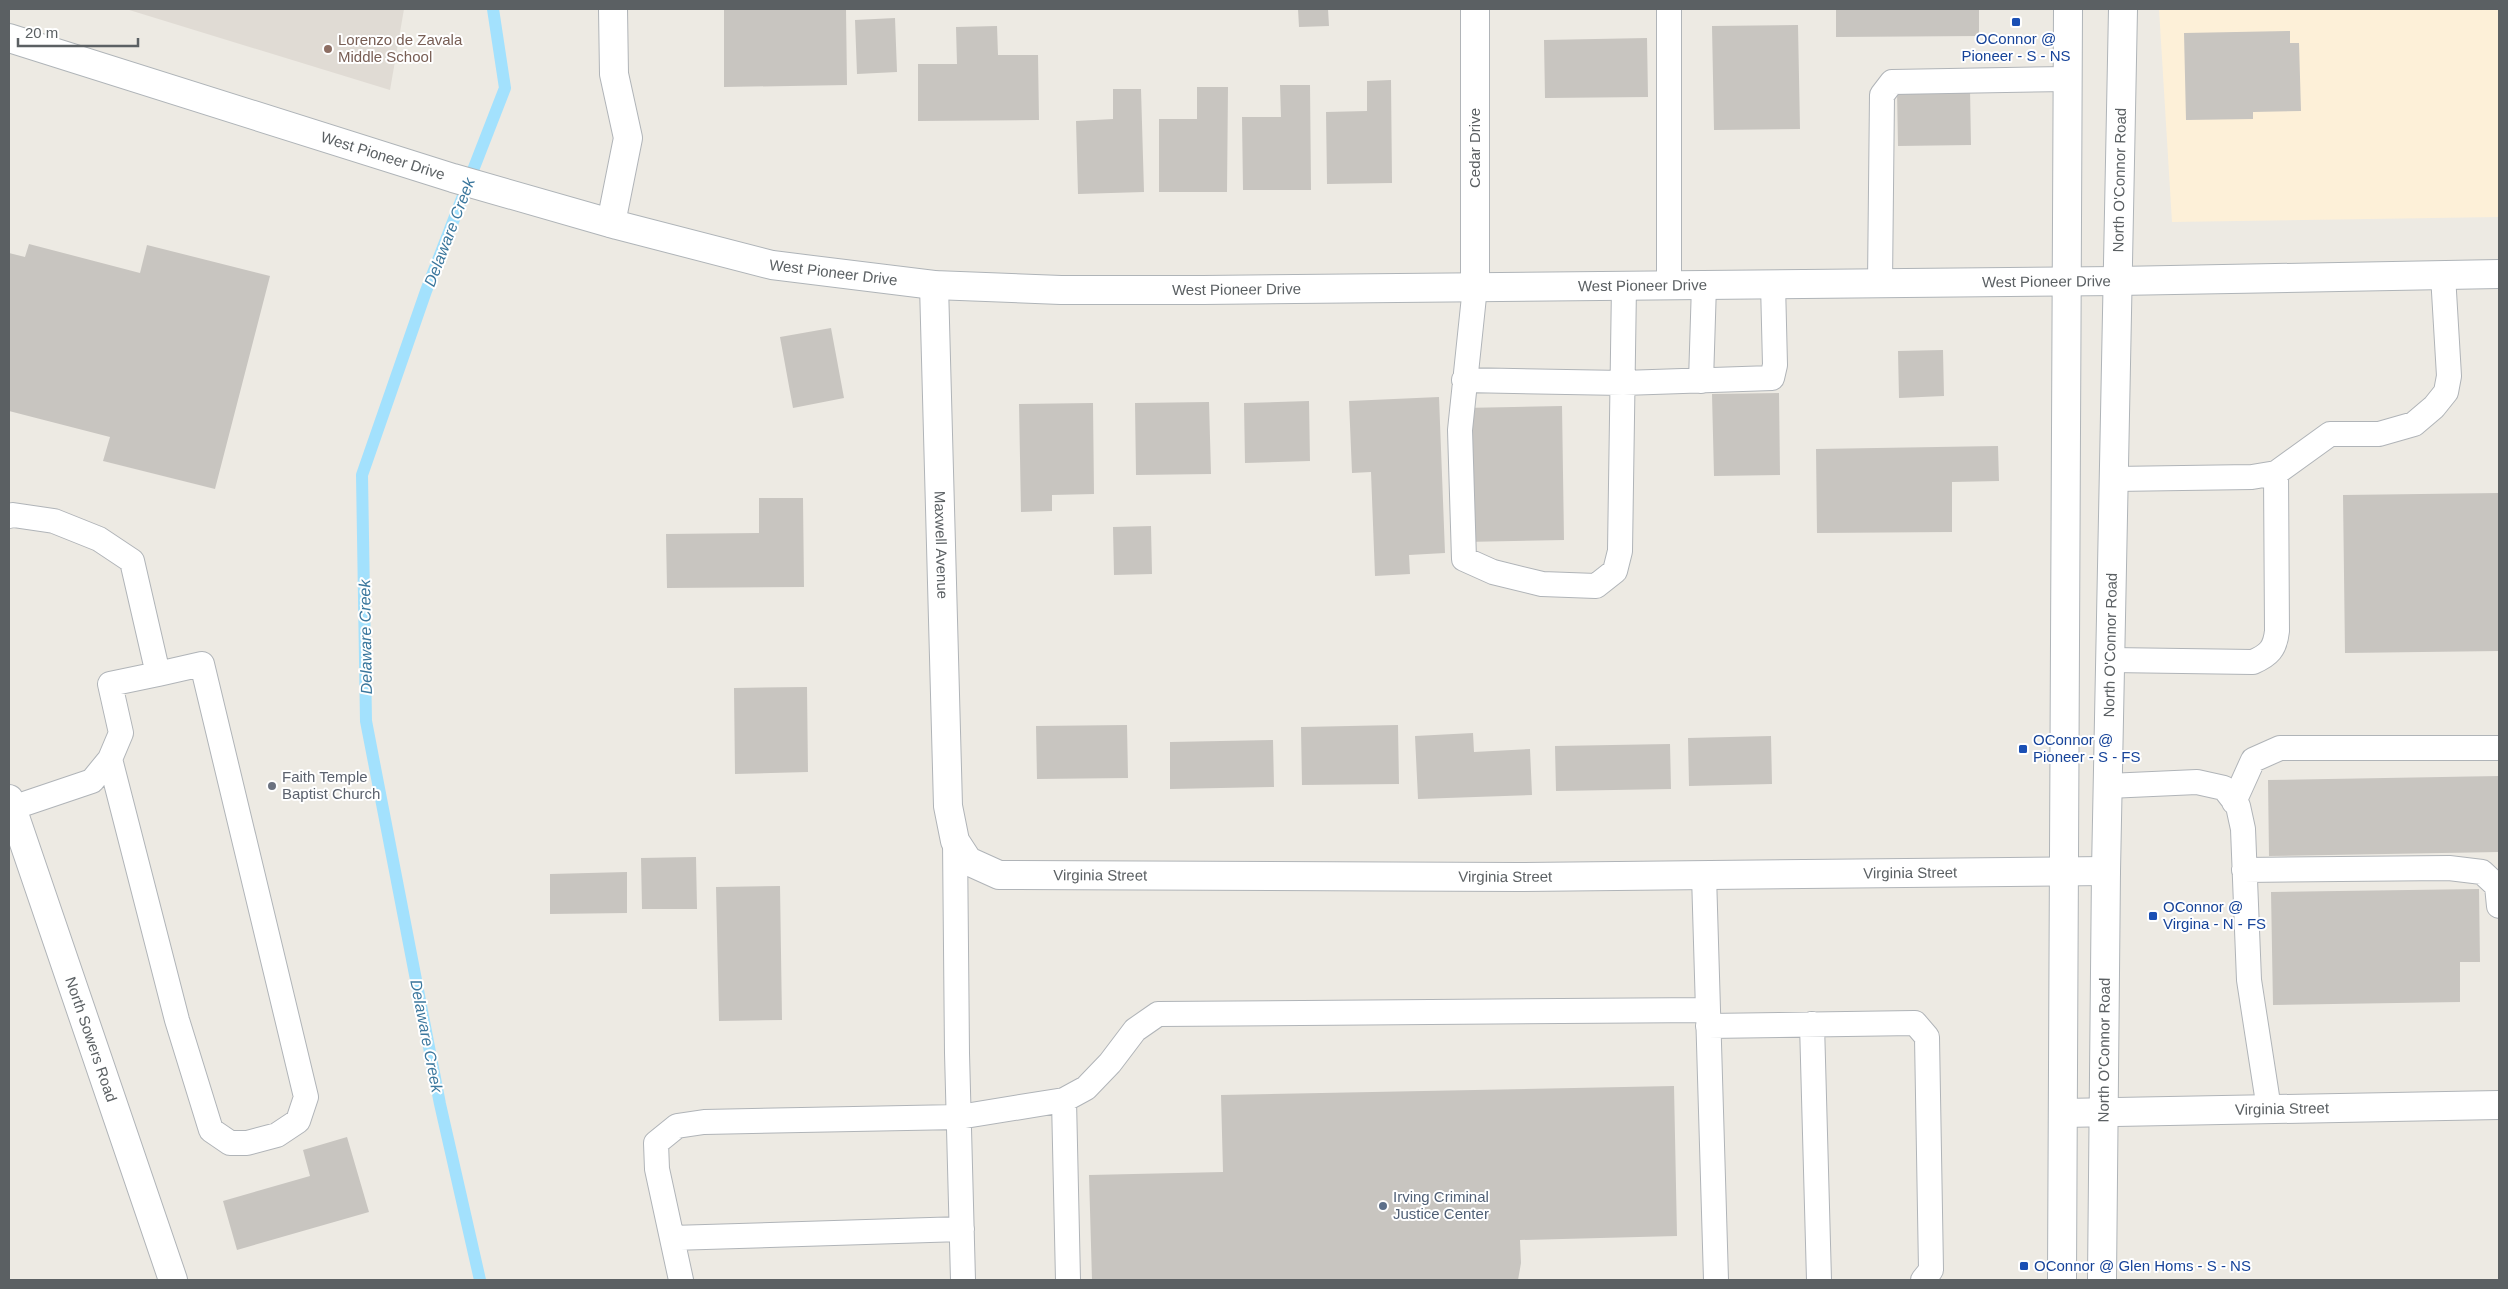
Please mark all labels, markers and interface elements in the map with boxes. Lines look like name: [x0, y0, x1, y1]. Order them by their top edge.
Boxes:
scale bar: [18, 15, 138, 47]
marker: OConnor @ Pioneer - S - NS: [2010, 16, 2022, 28]
text: 20 m: [25, 24, 58, 41]
place label: OConnor @ Pioneer - S - NS: [1961, 30, 2071, 64]
place label: Lorenzo de Zavala Middle School: [338, 31, 463, 65]
marker: Lorenzo de Zavala Middle School: [322, 43, 334, 55]
street label: Cedar Drive: [1466, 108, 1483, 188]
street label: North O'Connor Road: [2109, 108, 2129, 253]
street label: West Pioneer Drive: [319, 128, 447, 183]
water label: Delaware Creek: [421, 175, 478, 289]
street label: West Pioneer Drive: [768, 256, 898, 288]
street label: West Pioneer Drive: [1982, 272, 2111, 290]
street label: West Pioneer Drive: [1578, 276, 1707, 294]
street label: West Pioneer Drive: [1172, 280, 1301, 298]
street label: Maxwell Avenue: [932, 491, 951, 599]
street label: North O'Connor Road: [2100, 573, 2120, 718]
water label: Delaware Creek: [356, 579, 375, 694]
place label: OConnor @ Pioneer - S - FS: [2033, 731, 2141, 765]
marker: OConnor @ Pioneer - S - FS: [2017, 743, 2029, 755]
place label: Faith Temple Baptist Church: [282, 768, 380, 802]
marker: Faith Temple Baptist Church: [266, 780, 278, 792]
street label: Virginia Street: [1863, 864, 1958, 881]
street label: Virginia Street: [1053, 866, 1148, 884]
street label: Virginia Street: [1458, 868, 1553, 885]
place label: OConnor @ Virgina - N - FS: [2163, 898, 2266, 932]
marker: OConnor @ Virgina - N - FS: [2147, 910, 2159, 922]
street label: North Sowers Road: [62, 975, 121, 1104]
water label: Delaware Creek: [407, 978, 446, 1095]
street label: North O'Connor Road: [2095, 978, 2113, 1122]
street label: Virginia Street: [2235, 1099, 2330, 1118]
place label: Irving Criminal Justice Center: [1393, 1188, 1489, 1222]
marker: Irving Criminal Justice Center: [1377, 1200, 1389, 1212]
place label: OConnor @ Glen Homs - S - NS: [2034, 1257, 2251, 1274]
marker: OConnor @ Glen Homs - S - NS: [2018, 1260, 2030, 1272]

